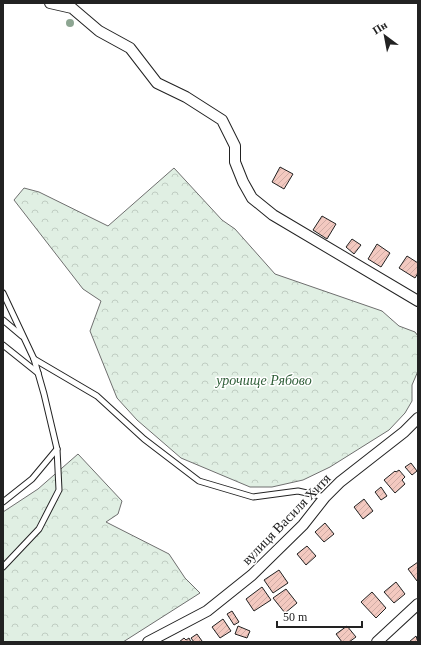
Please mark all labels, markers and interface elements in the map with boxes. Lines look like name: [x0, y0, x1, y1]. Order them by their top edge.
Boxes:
north arrow: [365, 16, 405, 56]
text: Пн: [370, 18, 390, 37]
park label: урочище Рябово: [214, 373, 312, 388]
street label: вулиця Василя Хитя: [239, 470, 334, 568]
scale bar: [277, 603, 362, 629]
text: 50 m: [283, 610, 308, 624]

